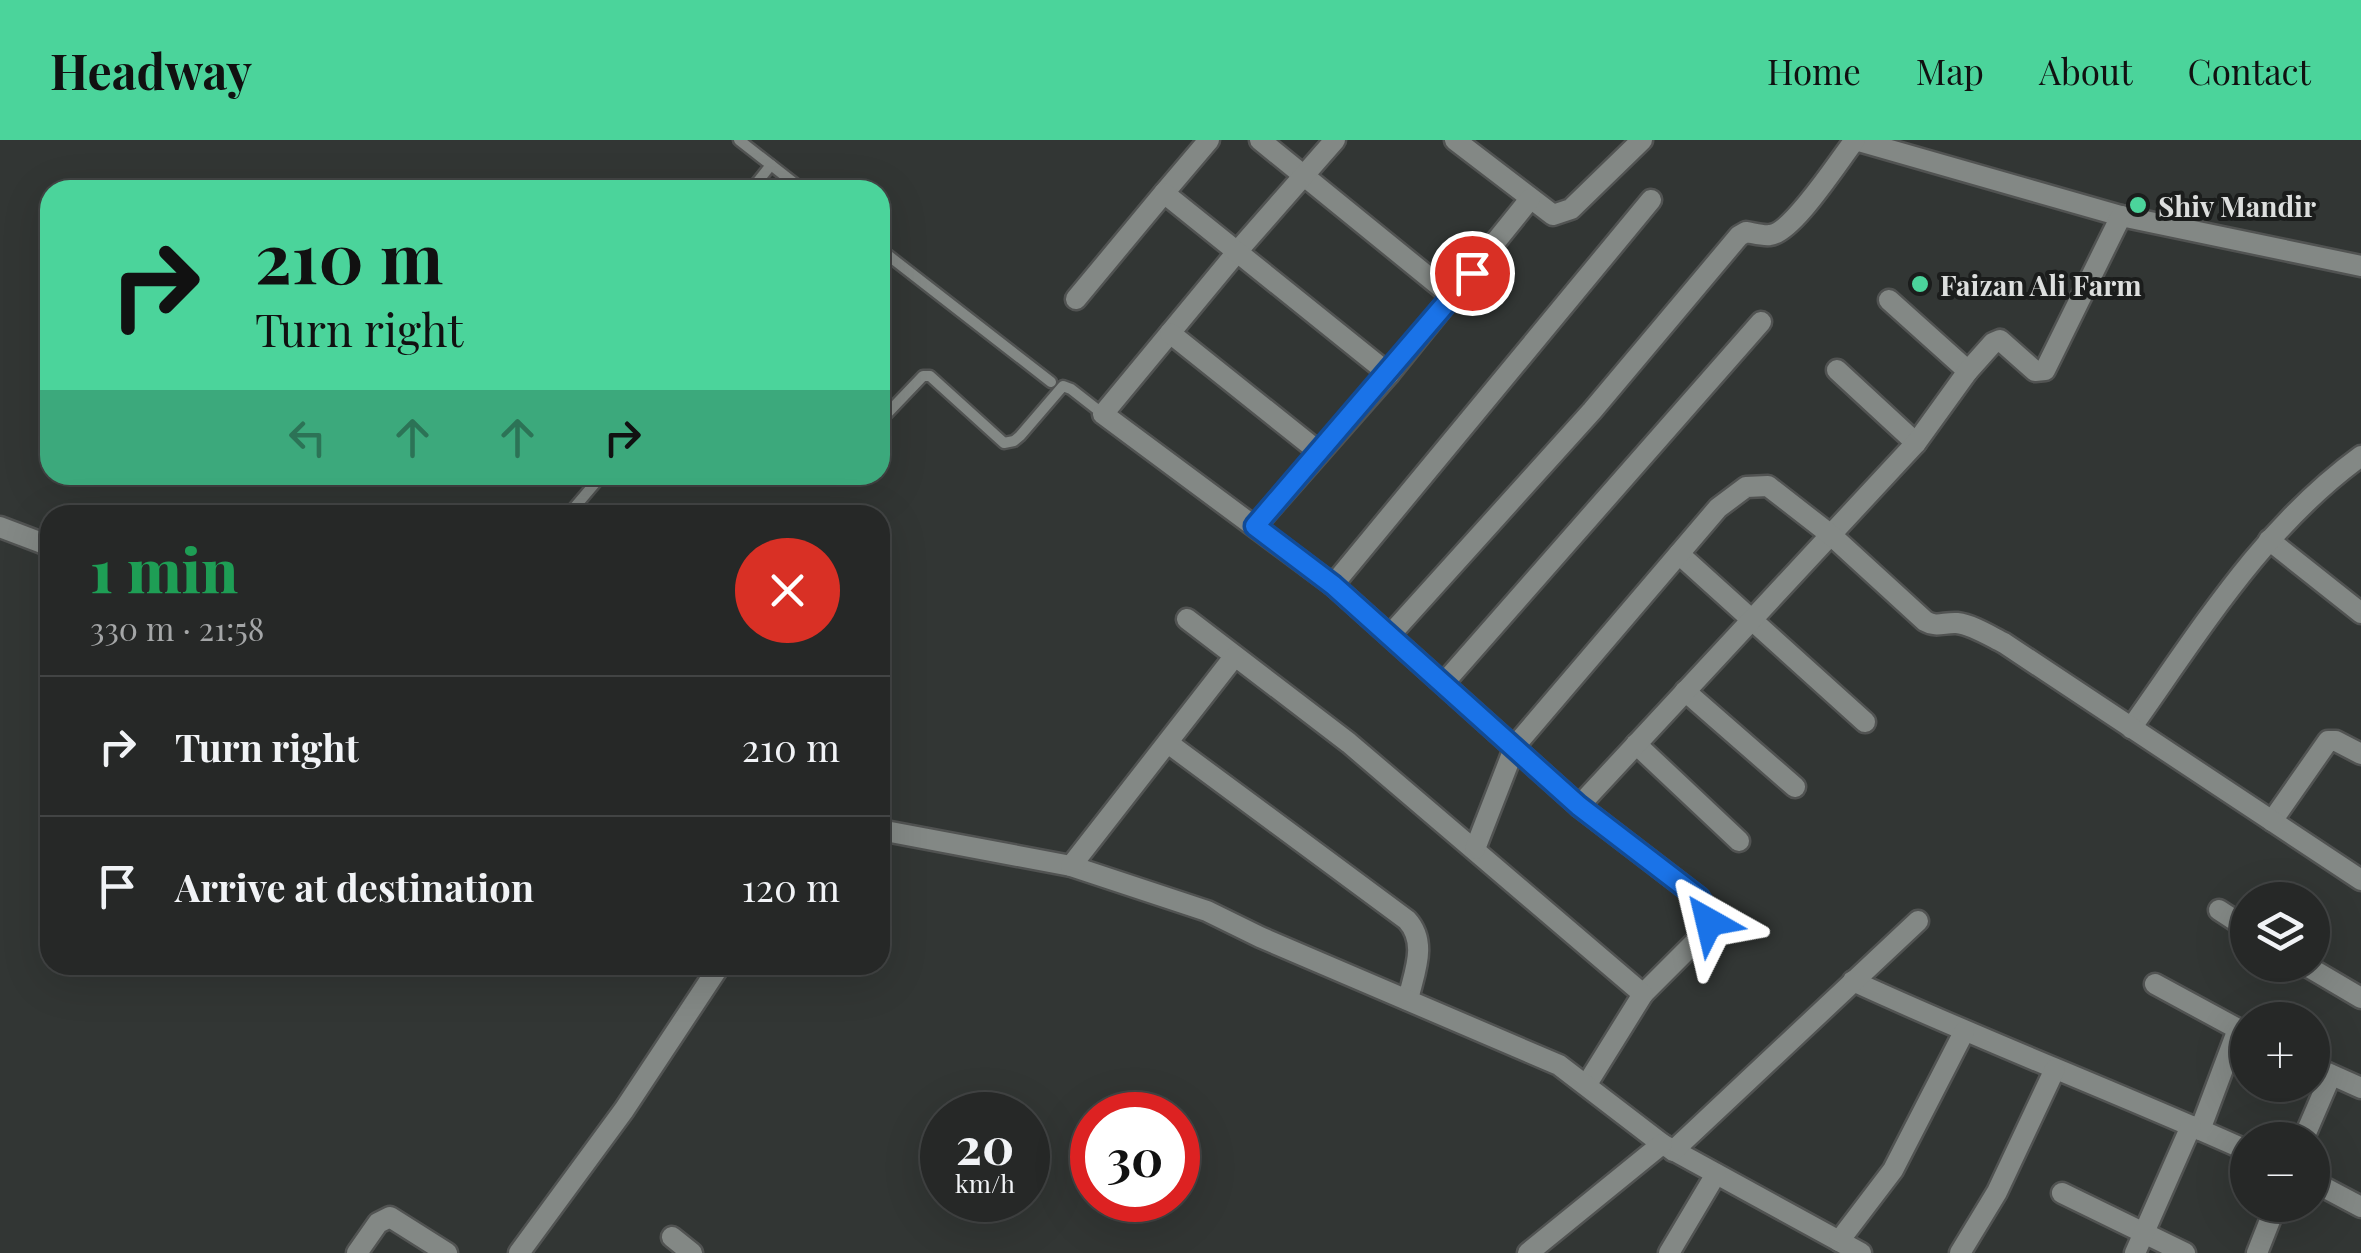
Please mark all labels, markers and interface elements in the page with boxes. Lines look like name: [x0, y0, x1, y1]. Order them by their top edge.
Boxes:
text: Headway: [50, 38, 252, 102]
text: Home: [1767, 47, 1861, 94]
text: Map: [1916, 47, 1984, 94]
text: About: [2039, 47, 2133, 94]
text: Contact: [2188, 47, 2311, 94]
place label: Shiv Mandir: [2158, 187, 2316, 224]
marker: Shiv Mandir: [2127, 194, 2149, 216]
text: 210 m: [255, 208, 443, 302]
icon: right: [90, 220, 220, 350]
pin: [1430, 231, 1515, 316]
icon: arrive: [1445, 246, 1500, 301]
place label: Faizan Ali Farm: [1940, 266, 2142, 303]
marker: Faizan Ali Farm: [1909, 273, 1931, 295]
text: Turn right: [255, 298, 463, 358]
icon: left: [280, 410, 335, 465]
icon: ahead: [385, 410, 440, 465]
icon: ahead: [490, 410, 545, 465]
icon: right: [595, 410, 650, 465]
text: 1 min: [90, 528, 238, 608]
button: close: [735, 538, 840, 643]
text: 330 m · 21:58: [90, 606, 264, 649]
icon: right: [90, 719, 145, 774]
text: Turn right: [175, 721, 359, 772]
text: 210 m: [742, 721, 840, 772]
icon: arrive: [90, 859, 145, 914]
text: Arrive at destination: [175, 861, 534, 912]
text: 120 m: [742, 861, 840, 912]
position arrow: [1657, 870, 1761, 974]
map controls: [2230, 882, 2330, 1222]
button: layers: [2230, 882, 2330, 982]
button: +: [2230, 1002, 2330, 1102]
speed limit sign: 30: [1070, 1092, 1200, 1222]
text: 20: [956, 1111, 1014, 1178]
button: −: [2230, 1122, 2330, 1222]
text: km/h: [955, 1166, 1015, 1199]

